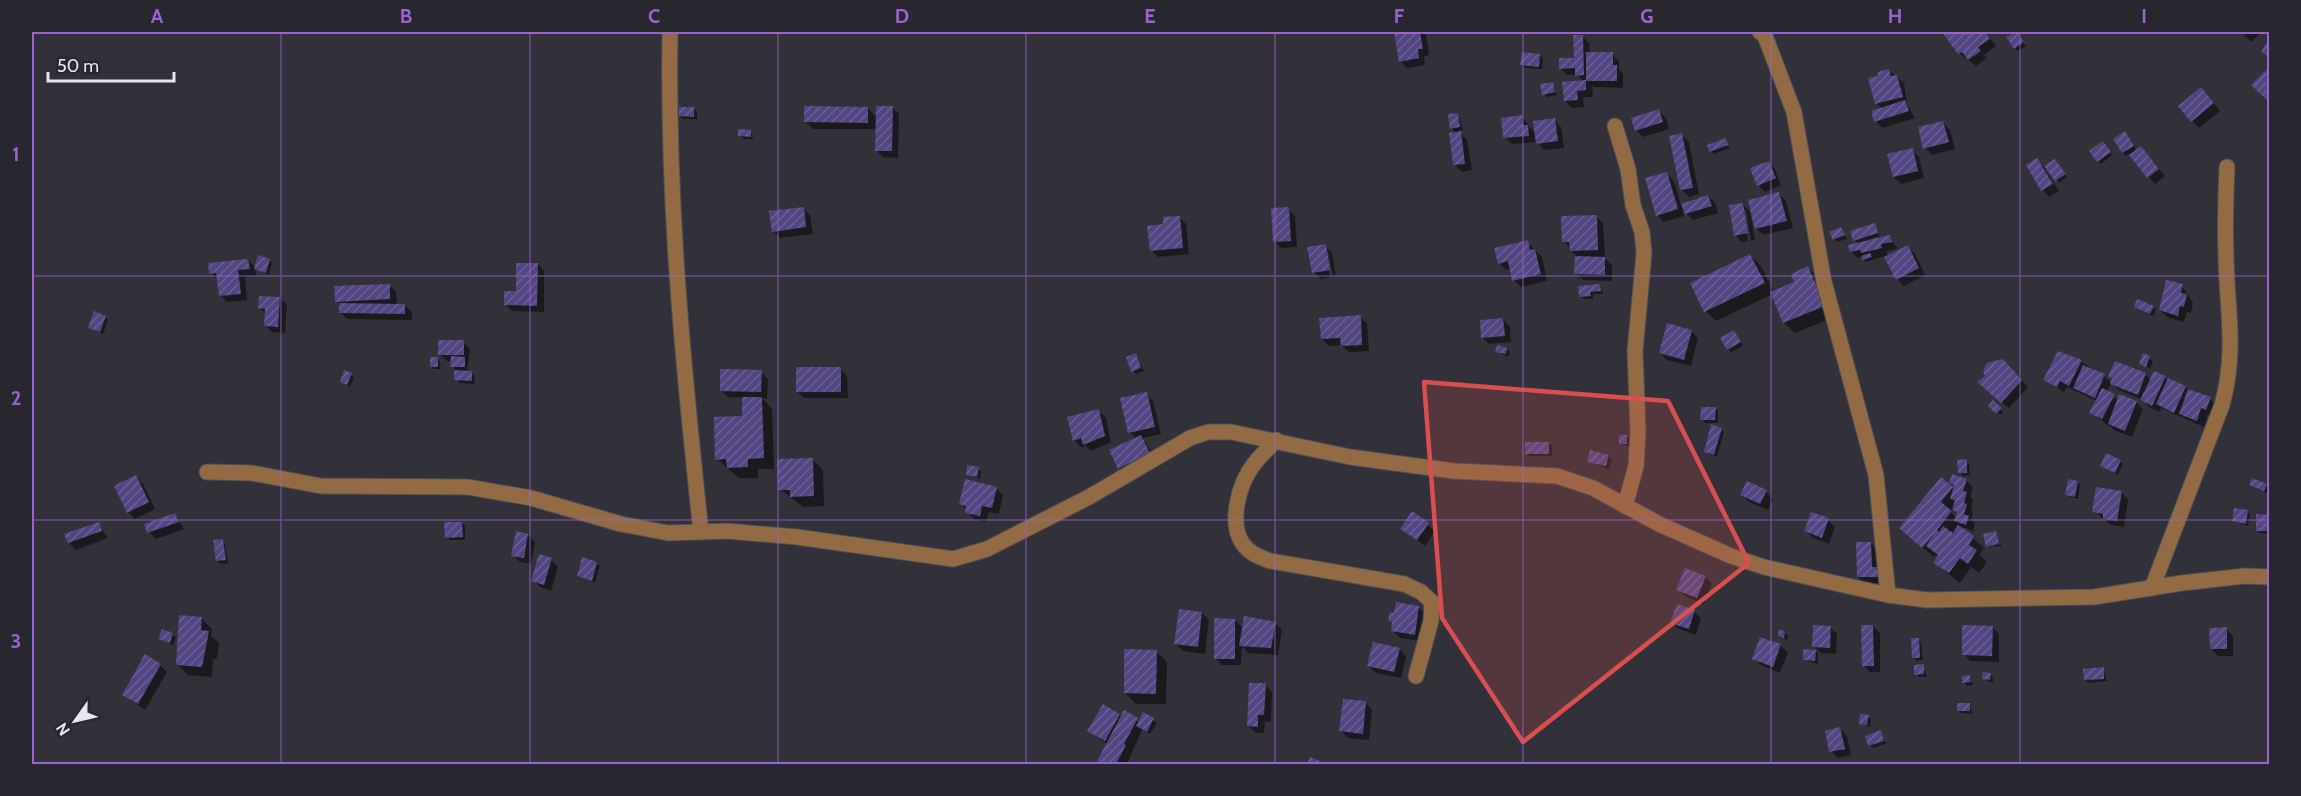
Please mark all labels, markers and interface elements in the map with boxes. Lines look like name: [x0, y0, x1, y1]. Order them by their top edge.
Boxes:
text: A: [151, 4, 164, 28]
text: B: [400, 4, 412, 28]
text: C: [648, 4, 660, 28]
text: D: [895, 4, 909, 28]
text: E: [1144, 4, 1156, 28]
text: F: [1394, 4, 1405, 28]
text: G: [1640, 4, 1654, 28]
text: H: [1888, 4, 1902, 28]
text: I: [2141, 4, 2147, 28]
scale bar: [48, 45, 174, 83]
text: 50 m: [57, 55, 99, 77]
text: 1: [12, 142, 20, 166]
text: 2: [11, 386, 21, 410]
text: 3: [11, 629, 21, 653]
north arrow: [45, 691, 105, 751]
text: N: [52, 719, 74, 739]

